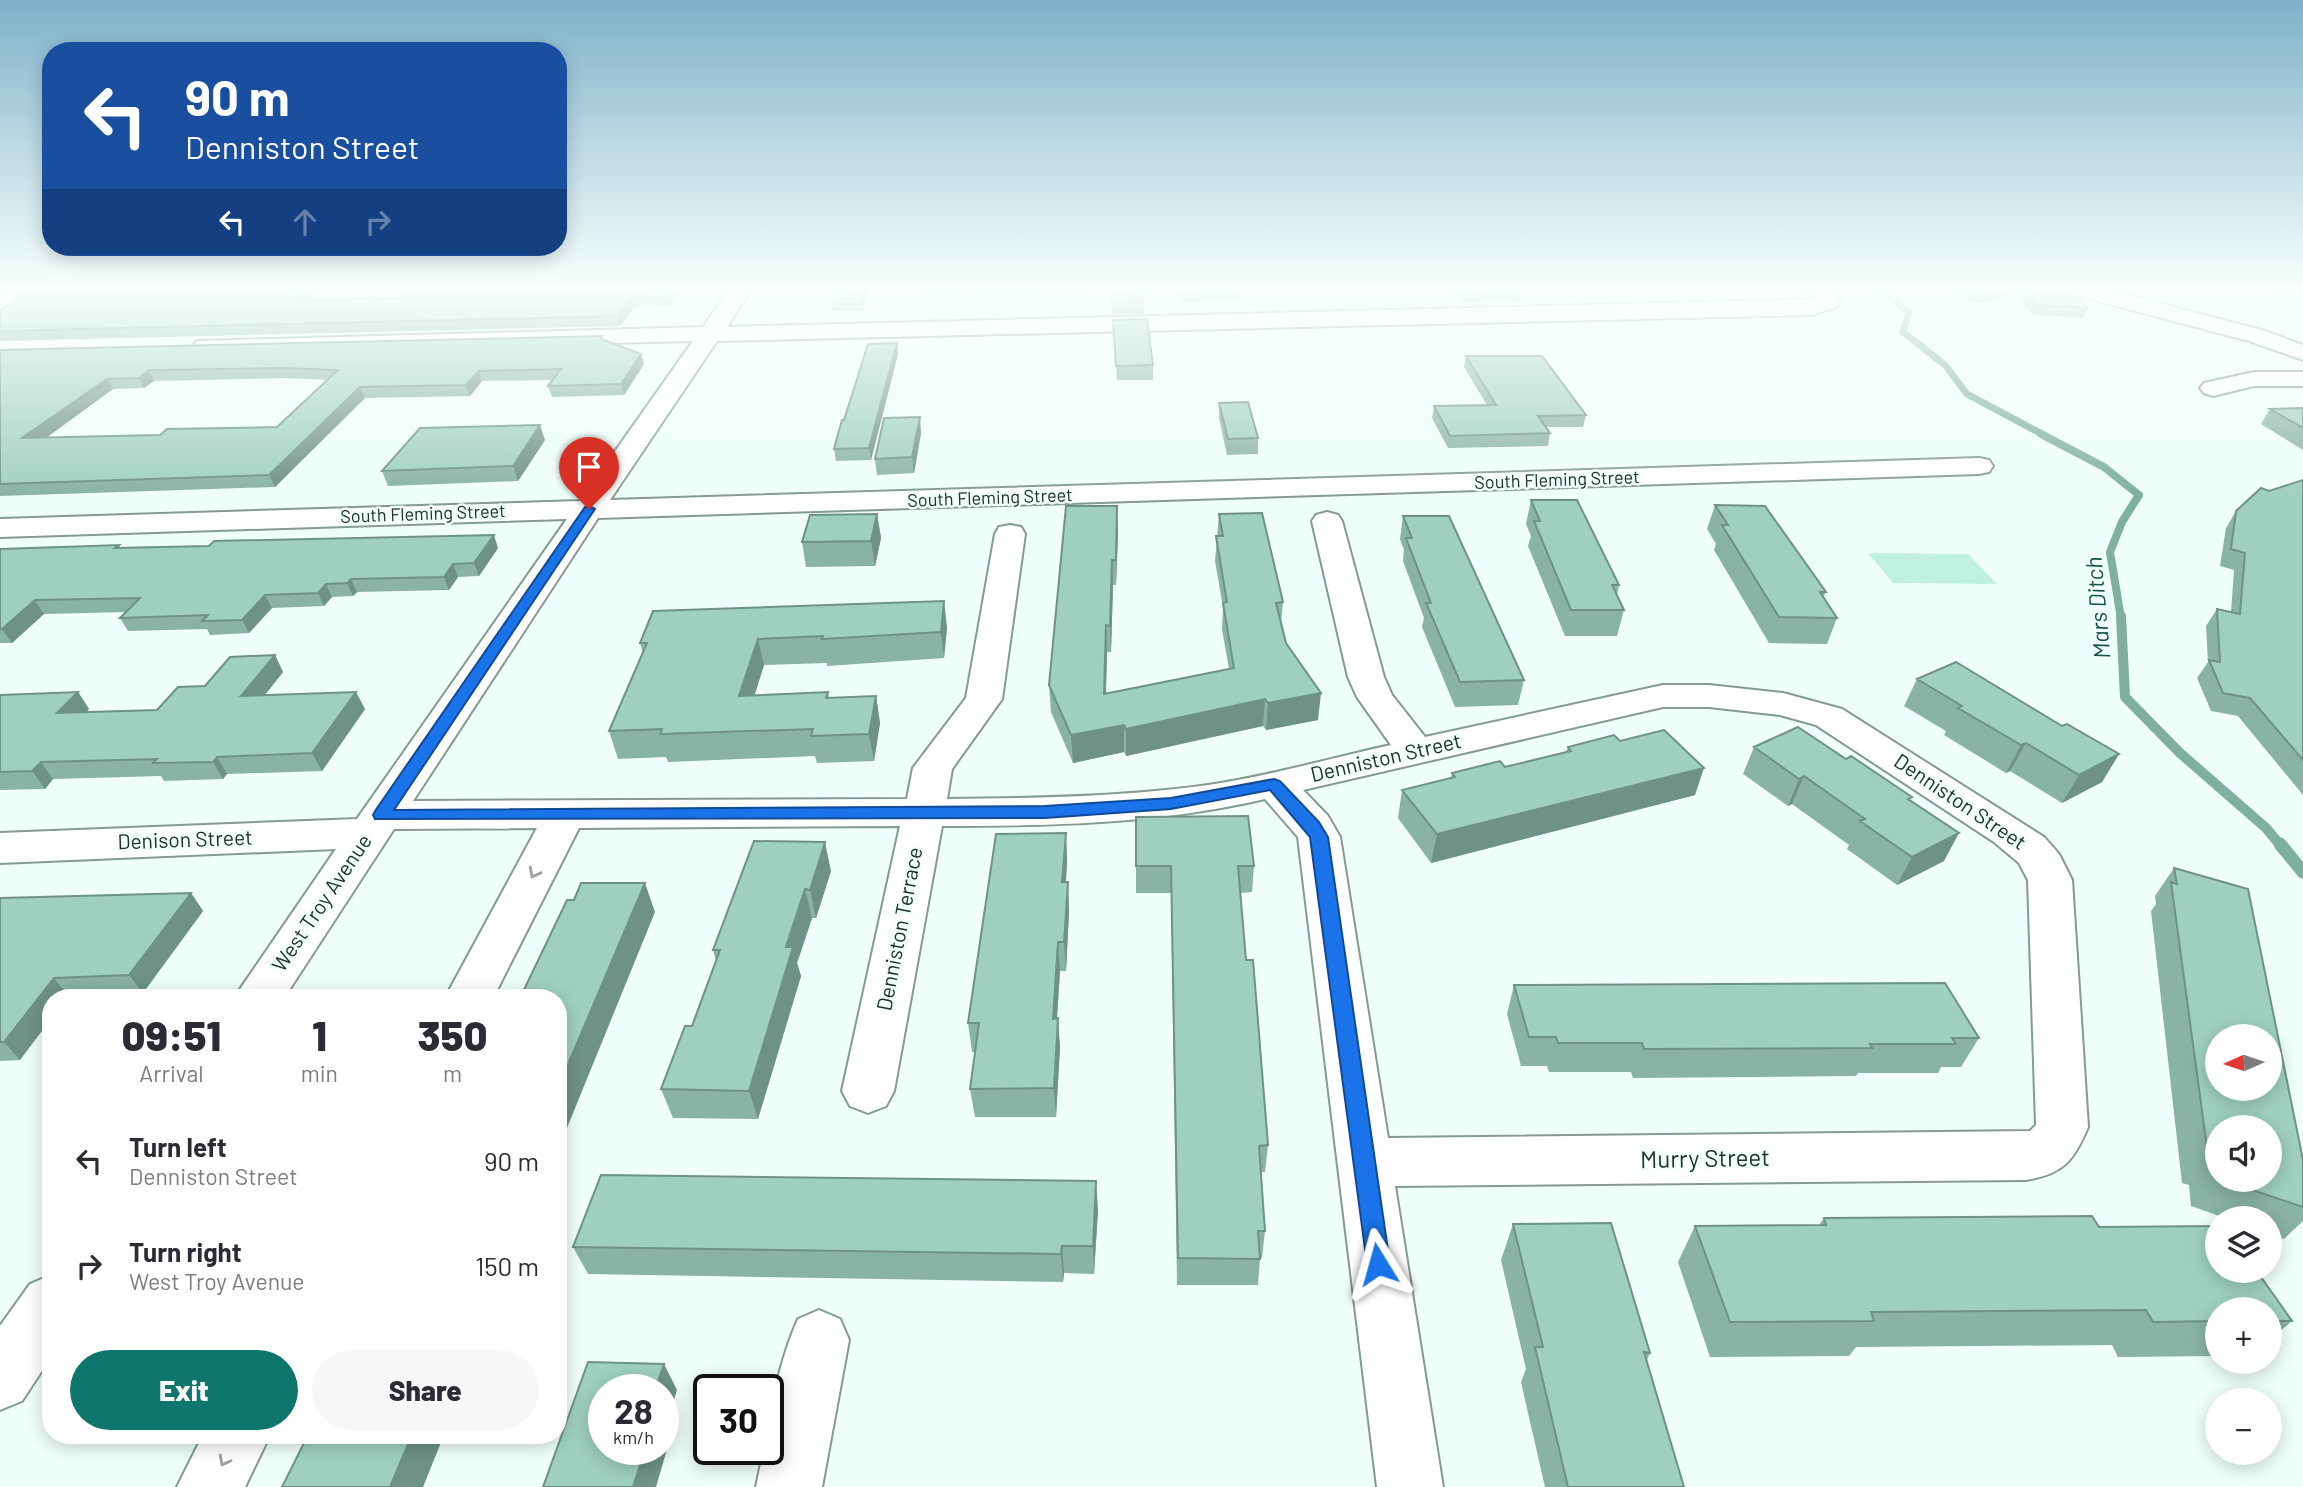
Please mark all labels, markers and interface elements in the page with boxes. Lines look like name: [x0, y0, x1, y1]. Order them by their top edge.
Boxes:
text: 90 m: [185, 67, 290, 126]
icon: left: [70, 70, 161, 161]
text: Denniston Street: [185, 127, 419, 165]
icon: left: [213, 203, 251, 241]
icon: ahead: [286, 203, 324, 241]
icon: right: [359, 203, 397, 241]
pin: [559, 437, 619, 509]
icon: arrive: [570, 448, 608, 486]
street label: South Fleming Street: [1474, 465, 1640, 493]
street label: South Fleming Street: [907, 483, 1073, 511]
street label: South Fleming Street: [340, 499, 506, 527]
water label: Mars Ditch: [2079, 556, 2115, 660]
street label: Denniston Street: [1308, 727, 1463, 786]
street label: Denniston Street: [1890, 747, 2032, 854]
street label: Denison Street: [117, 824, 253, 853]
street label: West Troy Avenue: [266, 829, 376, 976]
street label: Denniston Terrace: [870, 845, 927, 1013]
one-way arrow: [529, 866, 543, 878]
text: 09:51: [121, 1009, 221, 1059]
text: 1: [312, 1009, 327, 1059]
text: 350: [418, 1009, 488, 1059]
north arrow: [2205, 1024, 2282, 1101]
map controls: [2205, 1024, 2282, 1465]
text: Arrival: [139, 1059, 204, 1087]
text: min: [301, 1059, 338, 1087]
text: m: [443, 1059, 462, 1087]
button: sound: [2205, 1115, 2282, 1192]
text: Turn left: [129, 1131, 227, 1162]
icon: left: [70, 1142, 108, 1180]
street label: Murry Street: [1640, 1142, 1770, 1173]
text: 90 m: [484, 1145, 539, 1176]
text: Denniston Street: [129, 1162, 298, 1190]
button: layers: [2205, 1206, 2282, 1283]
position arrow: [1341, 1227, 1415, 1301]
text: Turn right: [129, 1236, 242, 1267]
icon: right: [70, 1247, 108, 1285]
text: 150 m: [475, 1250, 539, 1281]
text: West Troy Avenue: [129, 1267, 305, 1295]
button: +: [2205, 1297, 2282, 1374]
button: Exit: [70, 1350, 298, 1430]
button: Share: [312, 1350, 539, 1430]
speed limit sign: 30: [693, 1374, 784, 1465]
button: −: [2205, 1388, 2282, 1465]
text: 28: [614, 1389, 653, 1431]
text: km/h: [613, 1426, 654, 1448]
one-way arrow: [219, 1454, 232, 1466]

